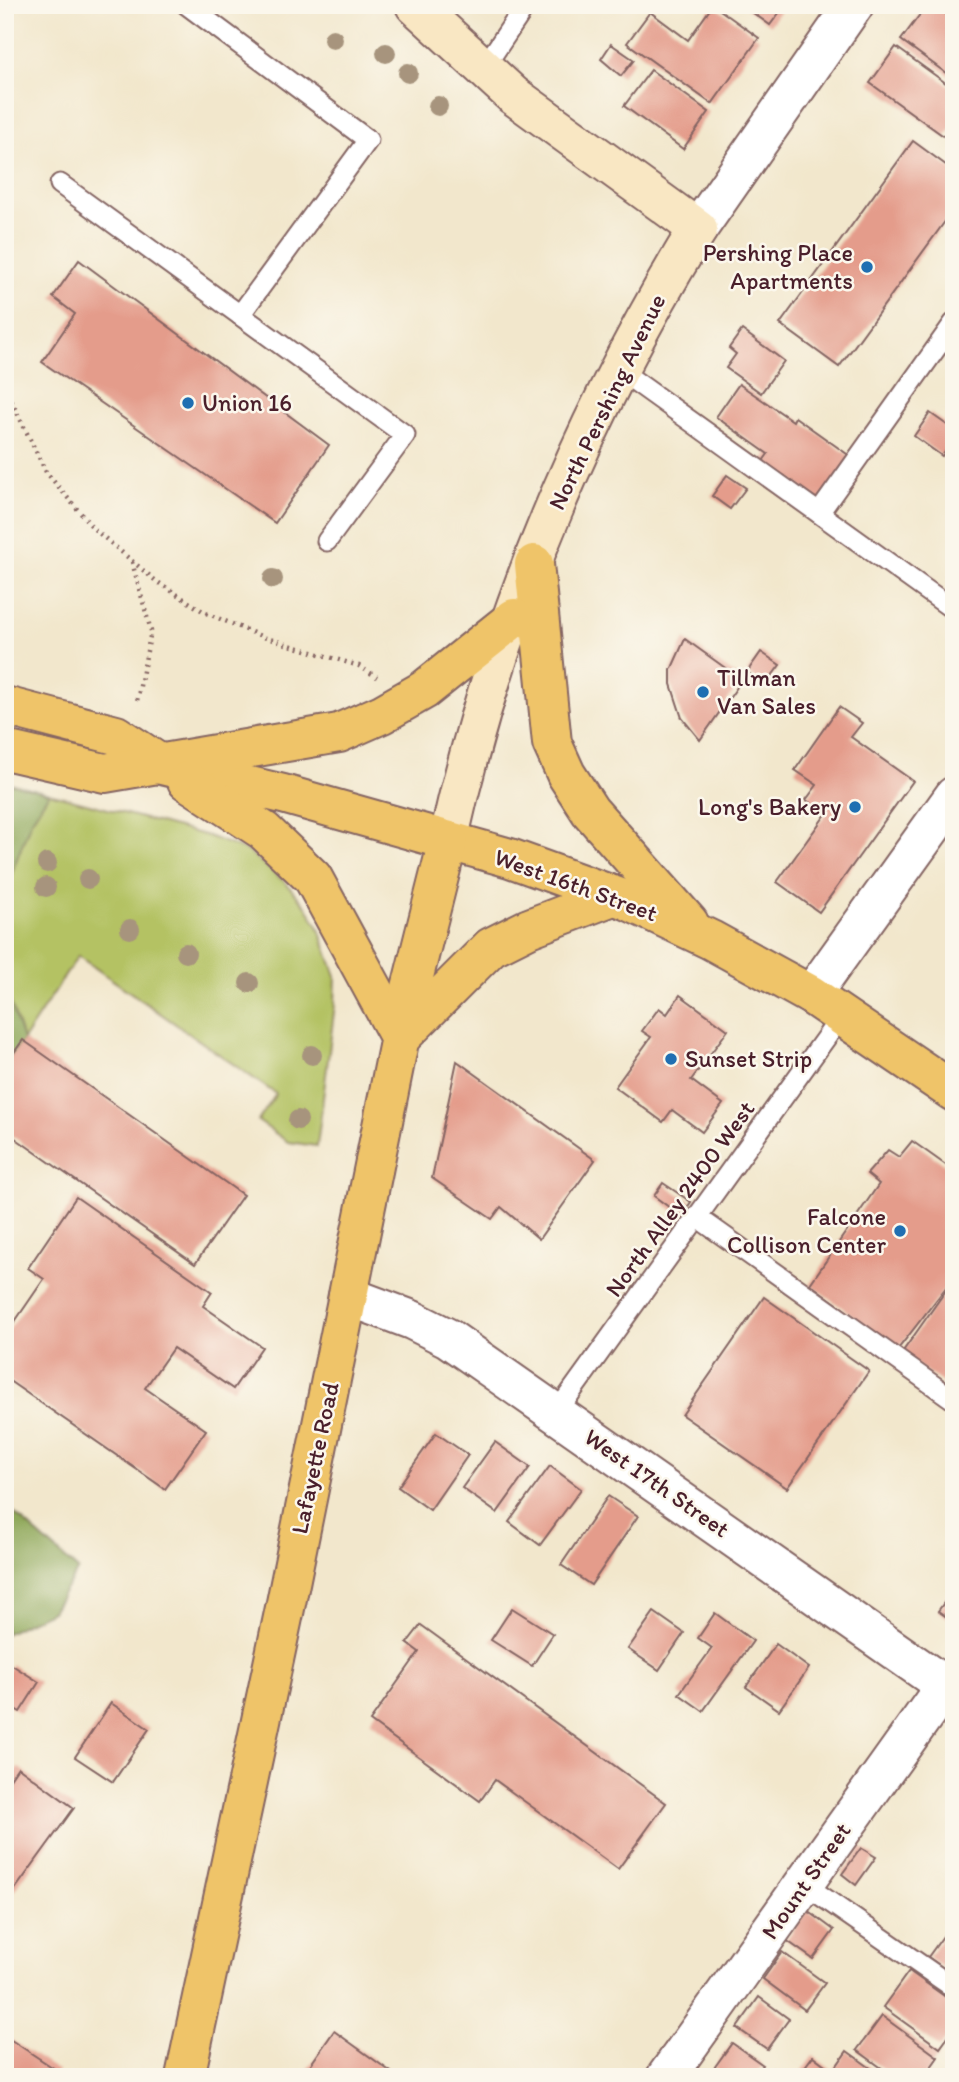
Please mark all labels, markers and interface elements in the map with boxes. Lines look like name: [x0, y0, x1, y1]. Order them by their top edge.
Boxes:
place label: Pershing Place Apartments: [703, 238, 853, 295]
marker: Pershing Place Apartments: [859, 259, 875, 275]
street label: North Pershing Avenue: [542, 289, 671, 514]
place label: Union 16: [202, 388, 292, 417]
marker: Union 16: [180, 395, 196, 411]
place label: Tillman Van Sales: [717, 663, 816, 720]
marker: Tillman Van Sales: [695, 684, 711, 700]
place label: Long's Bakery: [698, 792, 842, 821]
marker: Long's Bakery: [847, 799, 863, 815]
street label: West 16th Street: [491, 842, 662, 927]
place label: Sunset Strip: [685, 1044, 812, 1073]
marker: Sunset Strip: [663, 1051, 679, 1067]
street label: North Alley 2400 West: [599, 1095, 760, 1302]
place label: Falcone Collison Center: [727, 1202, 886, 1259]
marker: Falcone Collison Center: [892, 1223, 908, 1239]
street label: Lafayette Road: [284, 1379, 345, 1536]
street label: West 17th Street: [579, 1422, 735, 1543]
street label: Mount Street: [755, 1817, 856, 1945]

